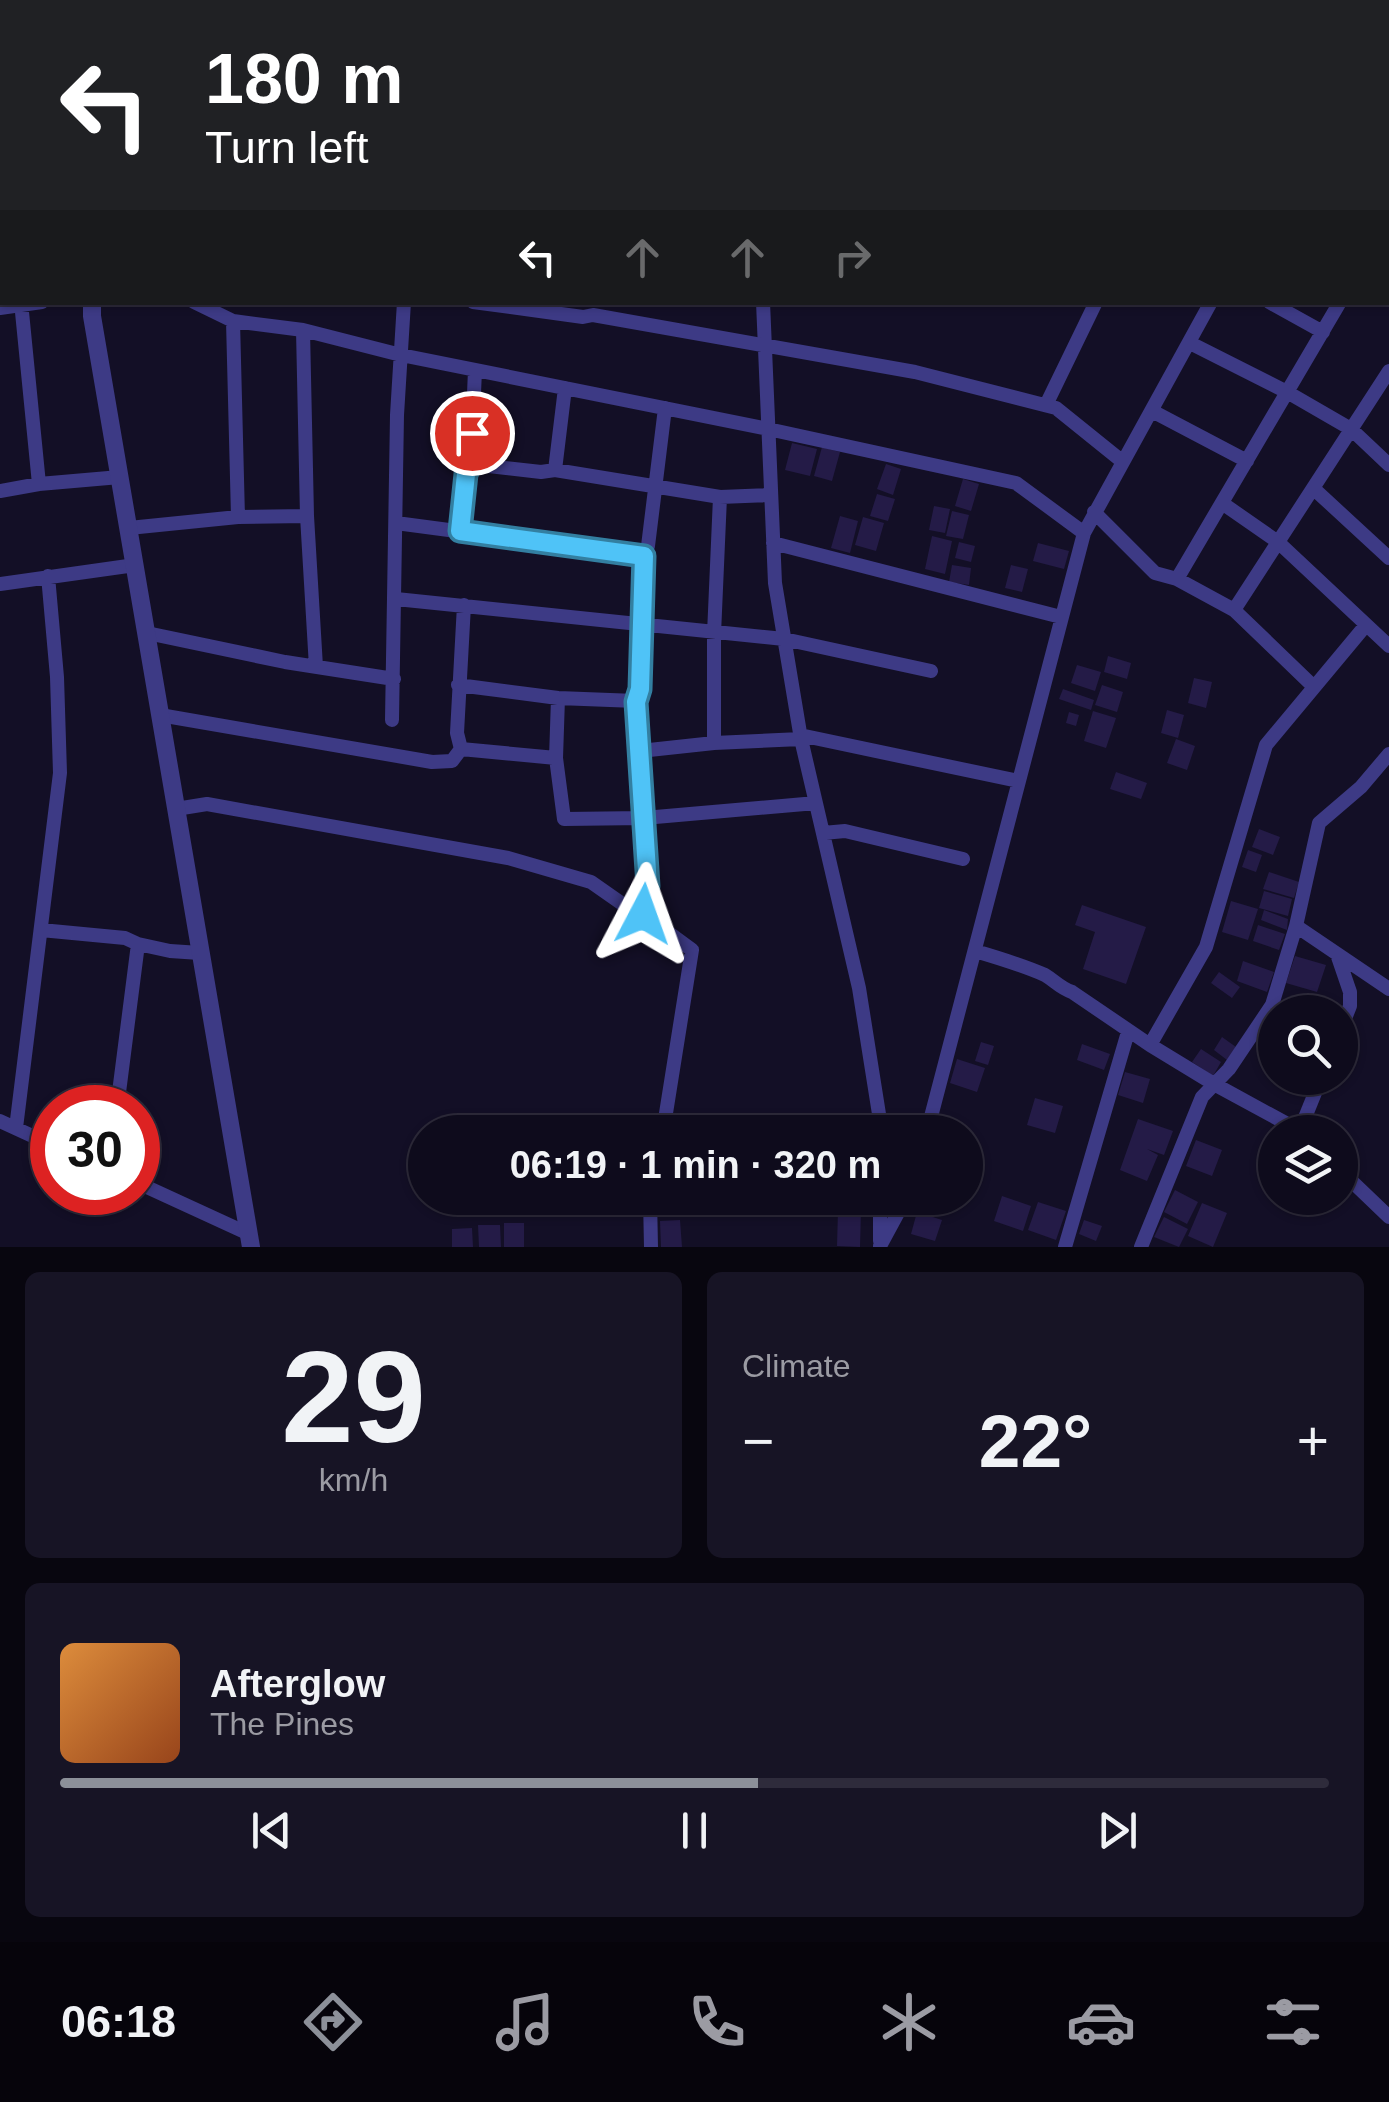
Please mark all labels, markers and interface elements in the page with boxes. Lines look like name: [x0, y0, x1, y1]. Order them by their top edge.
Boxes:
icon: left: [40, 40, 170, 170]
text: 180 m: [205, 40, 403, 118]
text: Turn left: [205, 122, 368, 173]
icon: left: [510, 230, 565, 285]
icon: ahead: [615, 230, 670, 285]
icon: ahead: [720, 230, 775, 285]
icon: right: [825, 230, 880, 285]
pin: [430, 391, 515, 476]
icon: arrive: [445, 406, 500, 461]
position arrow: [591, 862, 695, 966]
map controls: [1258, 995, 1358, 1215]
button: search: [1258, 995, 1358, 1095]
speed limit sign: 30: [30, 1085, 160, 1215]
button: layers: [1258, 1115, 1358, 1215]
text: 06:19 · 1 min · 320 m: [510, 1144, 881, 1186]
text: 29: [281, 1324, 426, 1470]
text: Climate: [742, 1348, 850, 1384]
text: 22°: [979, 1399, 1092, 1483]
text: −: [742, 1410, 774, 1472]
text: +: [1297, 1410, 1329, 1472]
text: km/h: [319, 1462, 388, 1498]
text: Afterglow: [210, 1663, 385, 1705]
text: The Pines: [210, 1706, 354, 1742]
icon: previous: [244, 1803, 299, 1858]
icon: pause: [667, 1803, 722, 1858]
icon: next: [1090, 1803, 1145, 1858]
icon: directions: [298, 1987, 368, 2057]
icon: music: [490, 1987, 560, 2057]
icon: phone: [682, 1987, 752, 2057]
icon: climate: [874, 1987, 944, 2057]
icon: car: [1066, 1987, 1136, 2057]
icon: filters: [1258, 1987, 1328, 2057]
text: 06:18: [61, 1996, 176, 2047]

